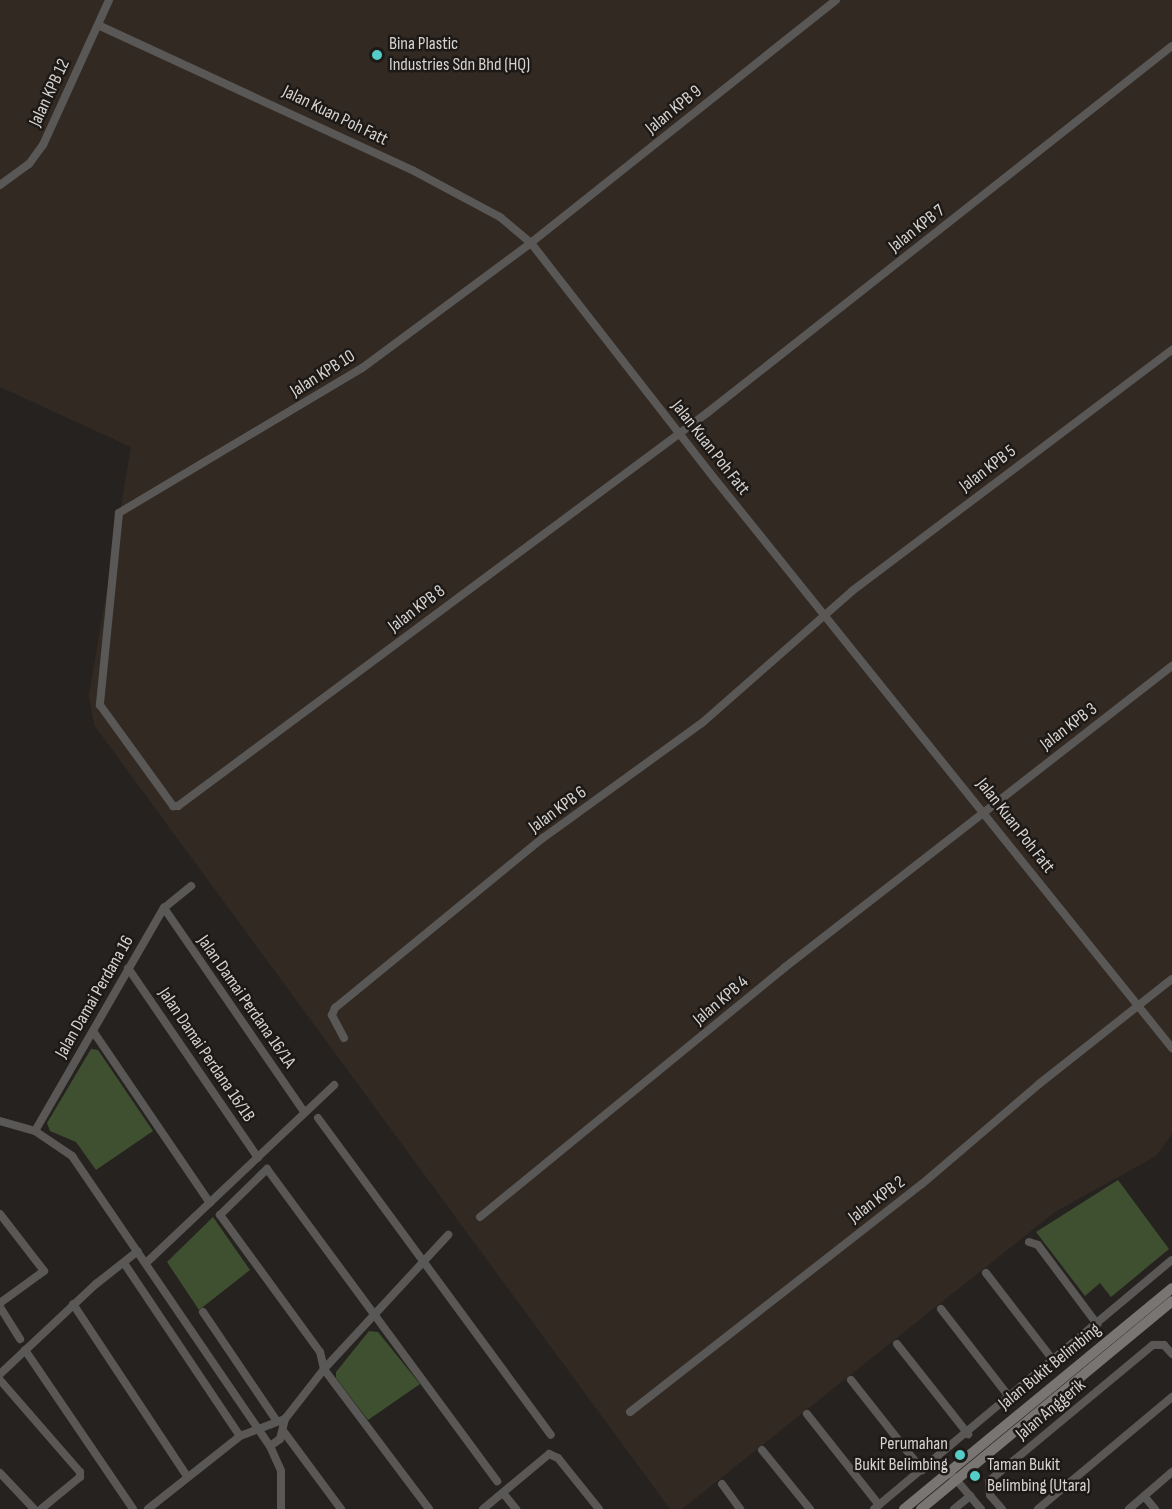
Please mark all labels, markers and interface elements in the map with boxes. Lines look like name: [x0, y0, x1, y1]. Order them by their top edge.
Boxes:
place label: Bina Plastic Industries Sdn Bhd (HQ): [389, 34, 530, 76]
marker: Bina Plastic Industries Sdn Bhd (HQ): [370, 48, 384, 62]
street label: Jalan KPB 12: [25, 56, 75, 130]
street label: Jalan Kuan Poh Fatt: [279, 81, 391, 151]
street label: Jalan KPB 9: [642, 81, 706, 139]
street label: Jalan KPB 7: [885, 200, 949, 258]
street label: Jalan KPB 10: [287, 346, 359, 402]
street label: Jalan Kuan Poh Fatt: [666, 396, 754, 500]
street label: Jalan KPB 5: [955, 441, 1021, 497]
street label: Jalan KPB 8: [384, 581, 450, 637]
street label: Jalan KPB 3: [1036, 699, 1102, 755]
street label: Jalan Kuan Poh Fatt: [971, 774, 1059, 878]
street label: Jalan KPB 6: [525, 782, 591, 838]
street label: Jalan Damai Perdana 16/1A: [192, 931, 300, 1073]
street label: Jalan Damai Perdana 16: [51, 932, 139, 1062]
street label: Jalan KPB 4: [689, 972, 753, 1030]
street label: Jalan Damai Perdana 16/1B: [153, 984, 259, 1126]
street label: Jalan KPB 2: [844, 1172, 910, 1228]
street label: Jalan Bukit Belimbing: [995, 1319, 1105, 1415]
street label: Jalan Anggerik: [1012, 1375, 1090, 1445]
place label: Perumahan Bukit Belimbing: [854, 1434, 948, 1476]
marker: Perumahan Bukit Belimbing: [953, 1448, 967, 1462]
place label: Taman Bukit Belimbing (Utara): [987, 1455, 1090, 1498]
marker: Taman Bukit Belimbing (Utara): [968, 1469, 982, 1483]

